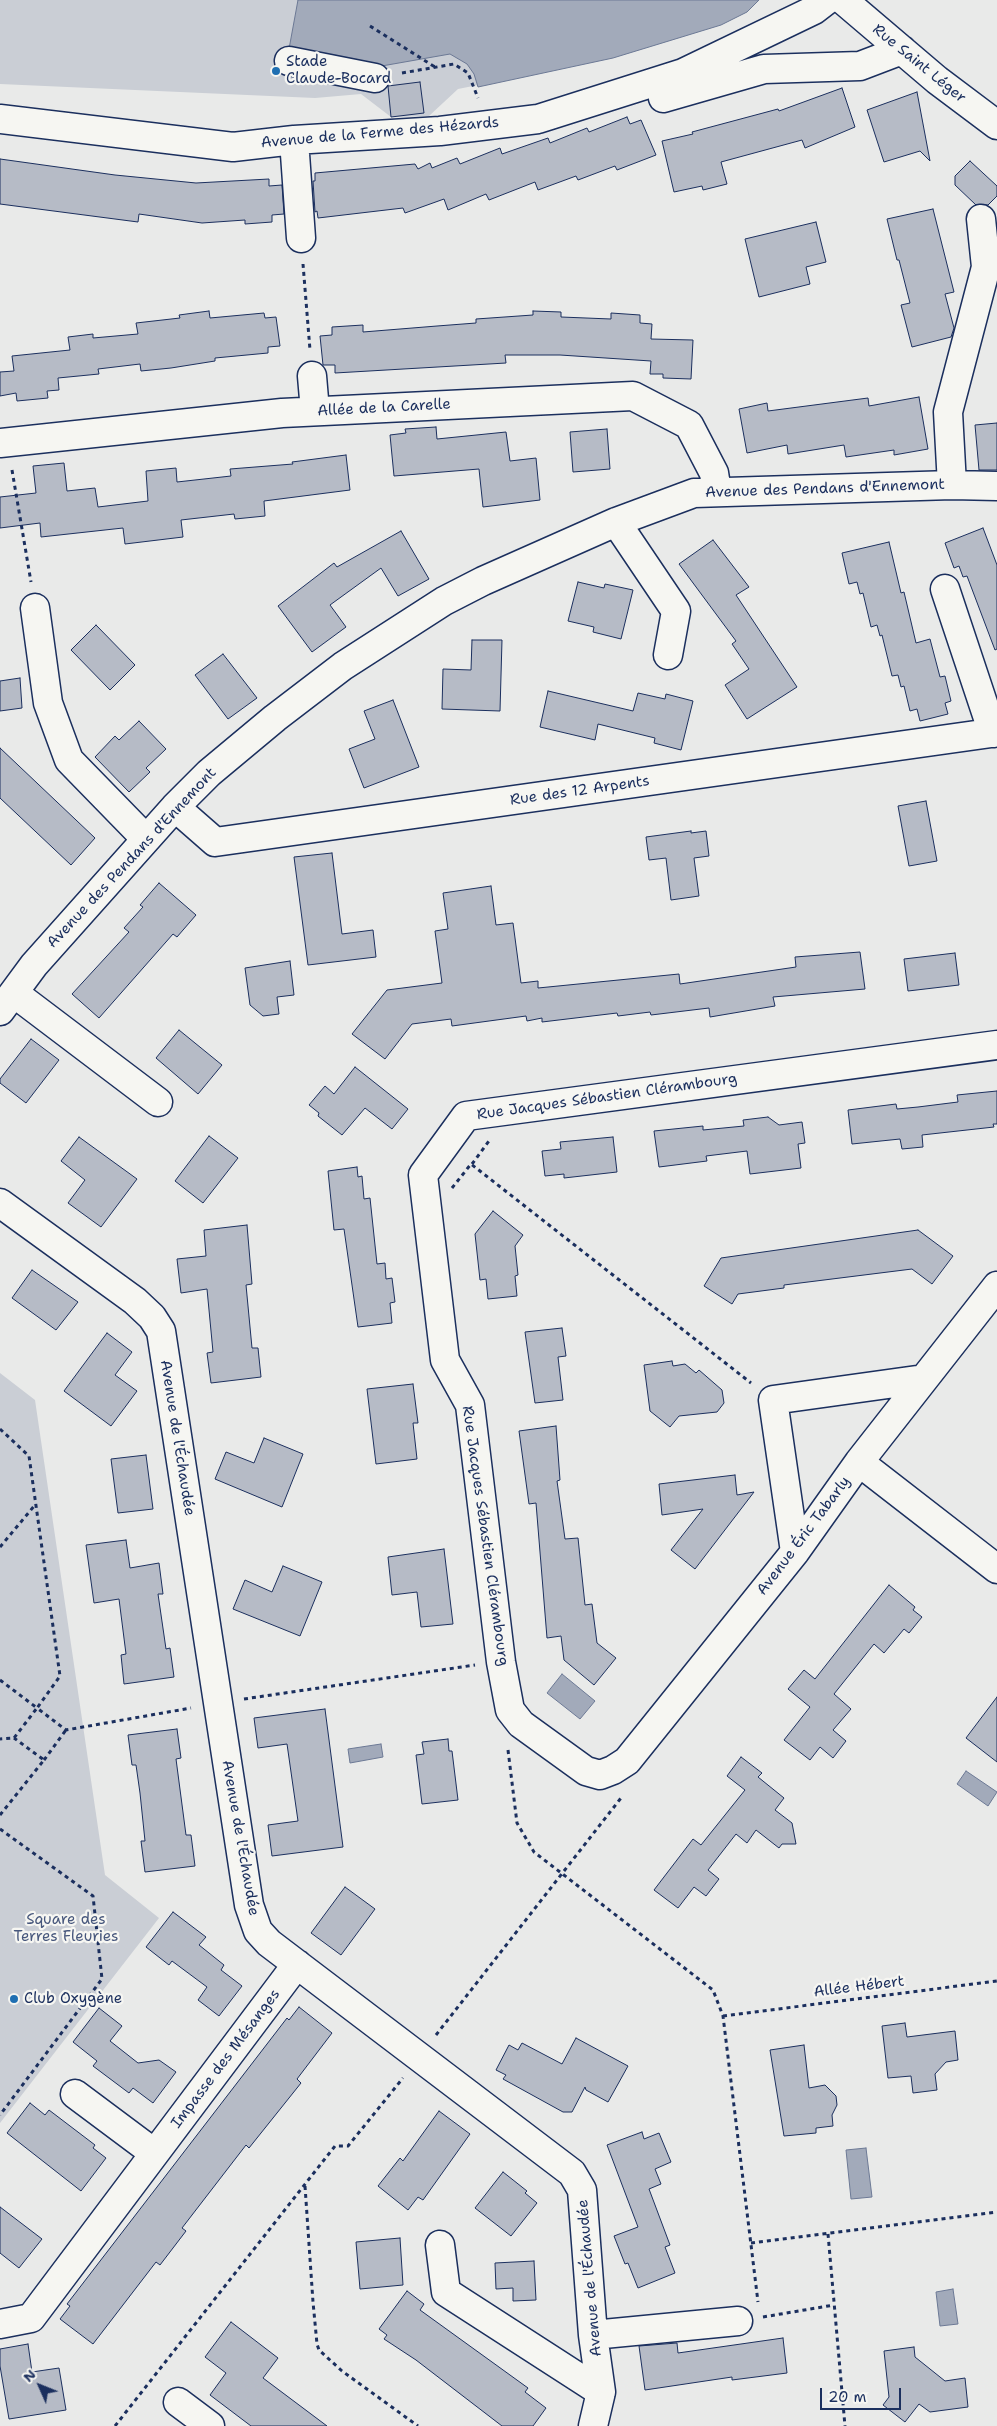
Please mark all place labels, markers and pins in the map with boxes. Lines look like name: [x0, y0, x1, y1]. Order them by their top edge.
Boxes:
place label: Stade Claude-Bocard: [286, 53, 391, 88]
marker: Stade Claude-Bocard: [270, 65, 282, 77]
place label: Club Oxygène: [24, 1990, 122, 2008]
marker: Club Oxygène: [8, 1993, 20, 2005]

